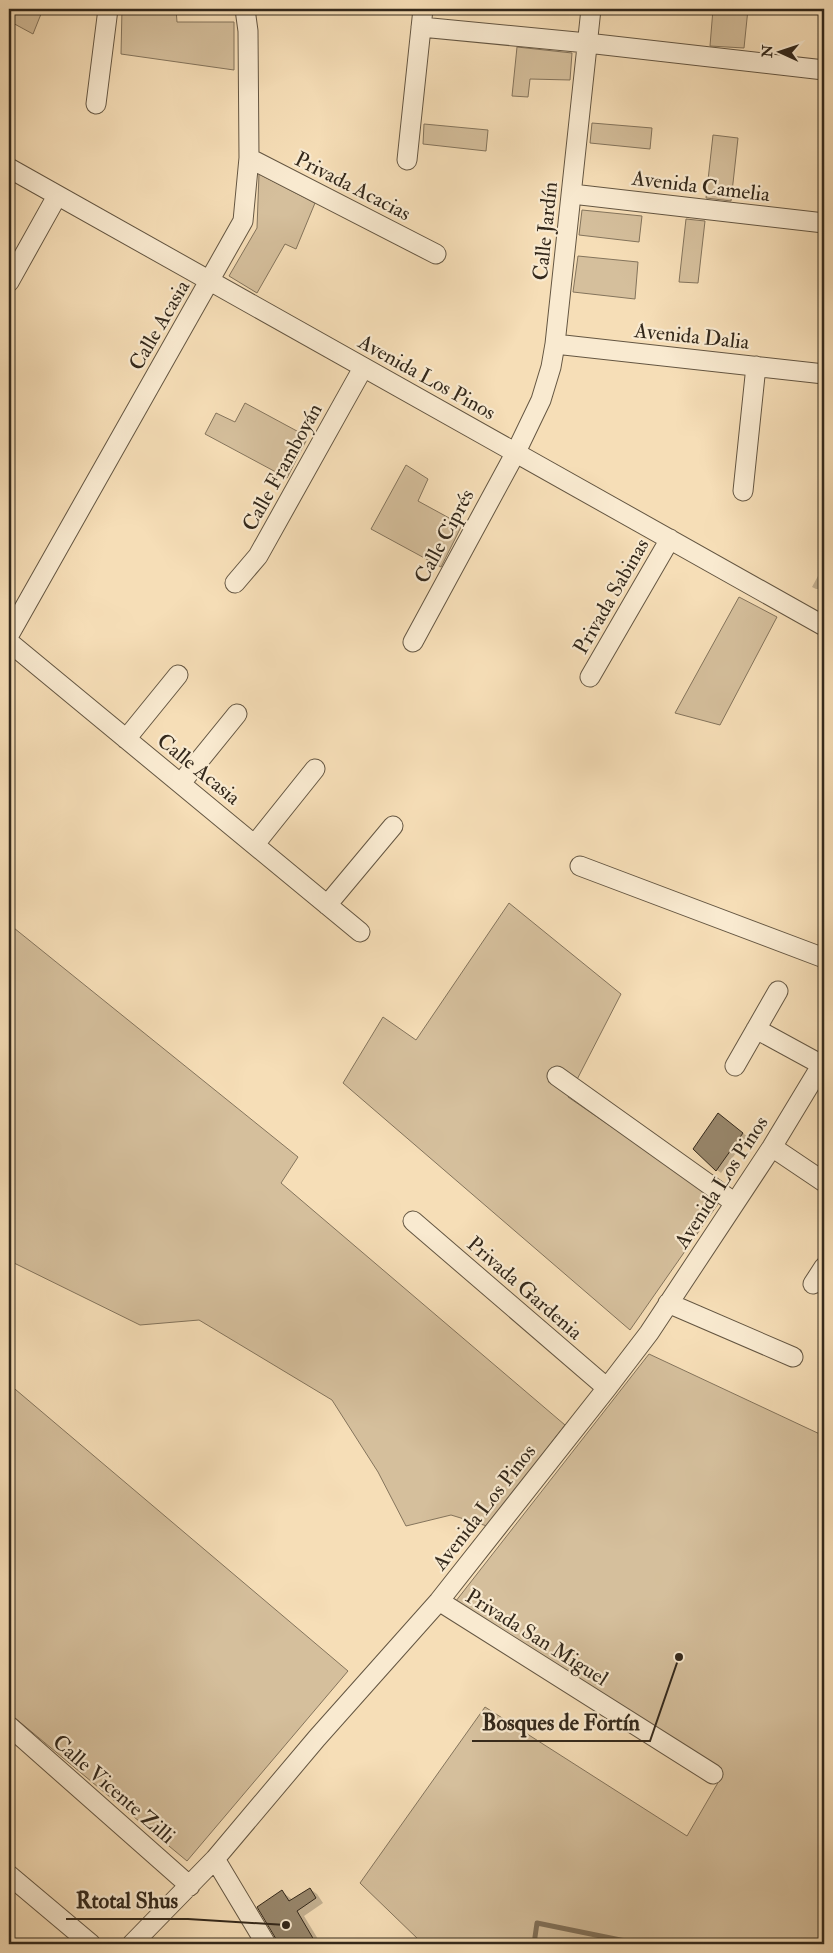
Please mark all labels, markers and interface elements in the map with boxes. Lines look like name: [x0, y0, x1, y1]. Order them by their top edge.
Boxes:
north arrow: [756, 28, 806, 78]
text: N: [759, 44, 776, 59]
street label: Privada Acacias: [290, 146, 415, 227]
street label: Avenida Camelia: [629, 165, 772, 208]
street label: Calle Jardín: [527, 180, 564, 282]
street label: Calle Acasia: [123, 275, 196, 375]
street label: Avenida Dalia: [632, 317, 751, 356]
street label: Avenida Los Pinos: [352, 328, 500, 426]
street label: Calle Framboyán: [236, 398, 329, 536]
street label: Calle Ciprés: [408, 485, 480, 588]
street label: Privada Sabinas: [567, 534, 655, 659]
street label: Calle Acasia: [151, 728, 246, 811]
street label: Avenida Los Pinos: [668, 1111, 774, 1255]
street label: Privada Gardenia: [461, 1231, 588, 1346]
street label: Avenida Los Pinos: [426, 1439, 542, 1577]
street label: Privada San Miguel: [460, 1583, 614, 1692]
callout: Bosques de Fortín: [472, 1704, 650, 1741]
text: Bosques de Fortín: [482, 1709, 641, 1738]
street label: Calle Vicente Zilli: [47, 1729, 181, 1850]
callout: Rtotal Shus: [66, 1882, 188, 1919]
text: Rtotal Shus: [76, 1887, 179, 1915]

